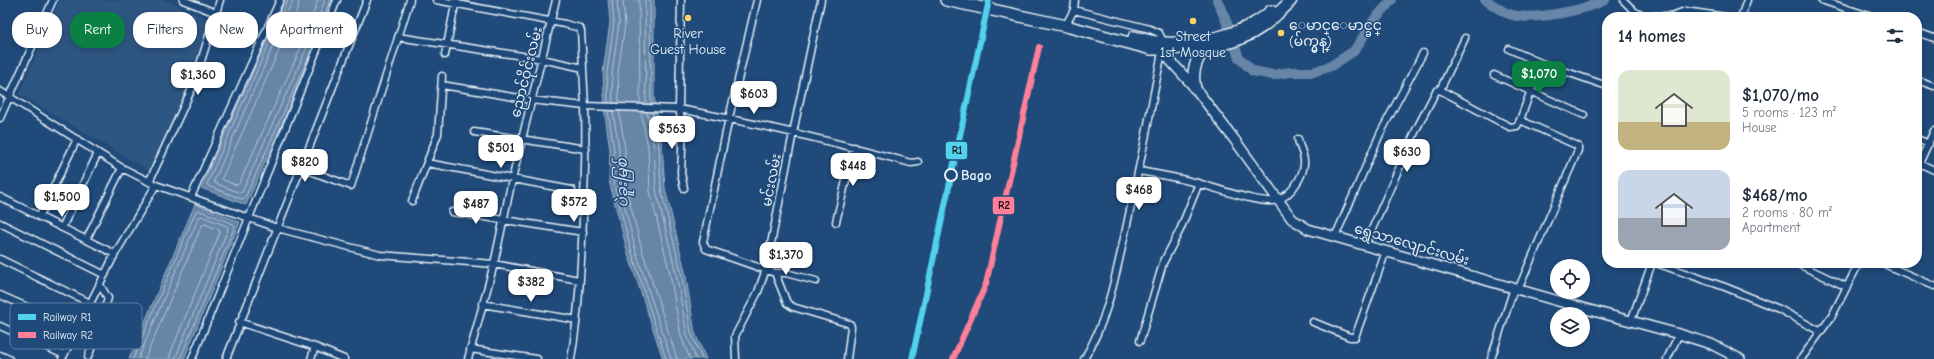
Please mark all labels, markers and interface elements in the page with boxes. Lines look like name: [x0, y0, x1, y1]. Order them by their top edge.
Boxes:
chip: Buy: [12, 12, 62, 48]
chip: Rent: [70, 12, 125, 48]
chip: Filters: [133, 12, 197, 48]
chip: New: [205, 12, 258, 48]
chip: Apartment: [266, 12, 357, 48]
marker: River Guest House: [683, 13, 693, 23]
marker: Street 1st Mosque: [1188, 16, 1198, 26]
place label: ေမာင္ေမာင္ခင္ (မ်က္မွန္): [1289, 17, 1382, 53]
street label: ညောင်ဝိုင်းလမ်း: [505, 24, 549, 120]
place label: River Guest House: [650, 25, 726, 58]
icon: filters: [1884, 25, 1906, 47]
text: 14 homes: [1618, 27, 1685, 46]
place label: Street 1st Mosque: [1160, 28, 1226, 61]
marker: ေမာင္ေမာင္ခင္ (မ်က္မွန္): [1276, 28, 1286, 38]
pin: $1,070: [1506, 61, 1572, 95]
pin: $1,360: [165, 62, 231, 96]
text: $1,070: [1521, 66, 1557, 81]
text: $1,360: [180, 67, 216, 82]
pin: $603: [730, 81, 778, 115]
text: $603: [740, 86, 768, 101]
icon: home: [1650, 86, 1698, 134]
text: $1,070/mo: [1742, 86, 1819, 105]
text: 5 rooms · 123 m²: [1742, 105, 1836, 120]
pin: $563: [648, 116, 696, 150]
text: House: [1742, 120, 1777, 135]
text: $563: [658, 121, 686, 136]
pin: $501: [477, 135, 525, 169]
pin: $630: [1383, 139, 1431, 173]
text: $501: [487, 140, 515, 155]
line badge: R1: [945, 141, 968, 160]
text: R1: [952, 144, 962, 157]
text: $630: [1393, 144, 1421, 159]
pin: $820: [281, 149, 329, 183]
street label: မင်းလမ်း: [756, 152, 785, 208]
pin: $448: [829, 153, 877, 187]
text: $820: [291, 154, 319, 169]
water label: ပဲခူးမြစ်: [611, 157, 634, 208]
text: $448: [840, 158, 866, 173]
place label: Bago: [961, 167, 992, 184]
marker: Bago: [944, 168, 958, 182]
pin: $468: [1115, 177, 1163, 211]
text: $468: [1125, 182, 1153, 197]
pin: $1,500: [29, 184, 95, 218]
icon: home: [1650, 186, 1698, 234]
text: $468/mo: [1742, 186, 1808, 205]
text: $1,500: [43, 189, 81, 204]
pin: $572: [550, 189, 598, 223]
pin: $487: [452, 191, 500, 225]
text: $572: [560, 194, 588, 209]
text: $487: [463, 196, 489, 211]
line badge: R2: [992, 196, 1015, 215]
text: R2: [998, 199, 1010, 212]
text: 2 rooms · 80 m²: [1742, 205, 1832, 220]
street label: ရွှေသာလျောင်းလမ်း: [1352, 218, 1472, 272]
text: Apartment: [1742, 220, 1800, 235]
pin: $1,370: [753, 242, 819, 276]
text: $1,370: [768, 247, 804, 262]
map controls: [1550, 259, 1590, 347]
button: locate: [1550, 259, 1590, 299]
pin: $382: [507, 269, 555, 303]
text: $382: [517, 274, 545, 289]
legend: [10, 303, 142, 349]
button: layers: [1550, 307, 1590, 347]
text: Railway R1: [43, 311, 92, 324]
text: Railway R2: [43, 329, 93, 342]

